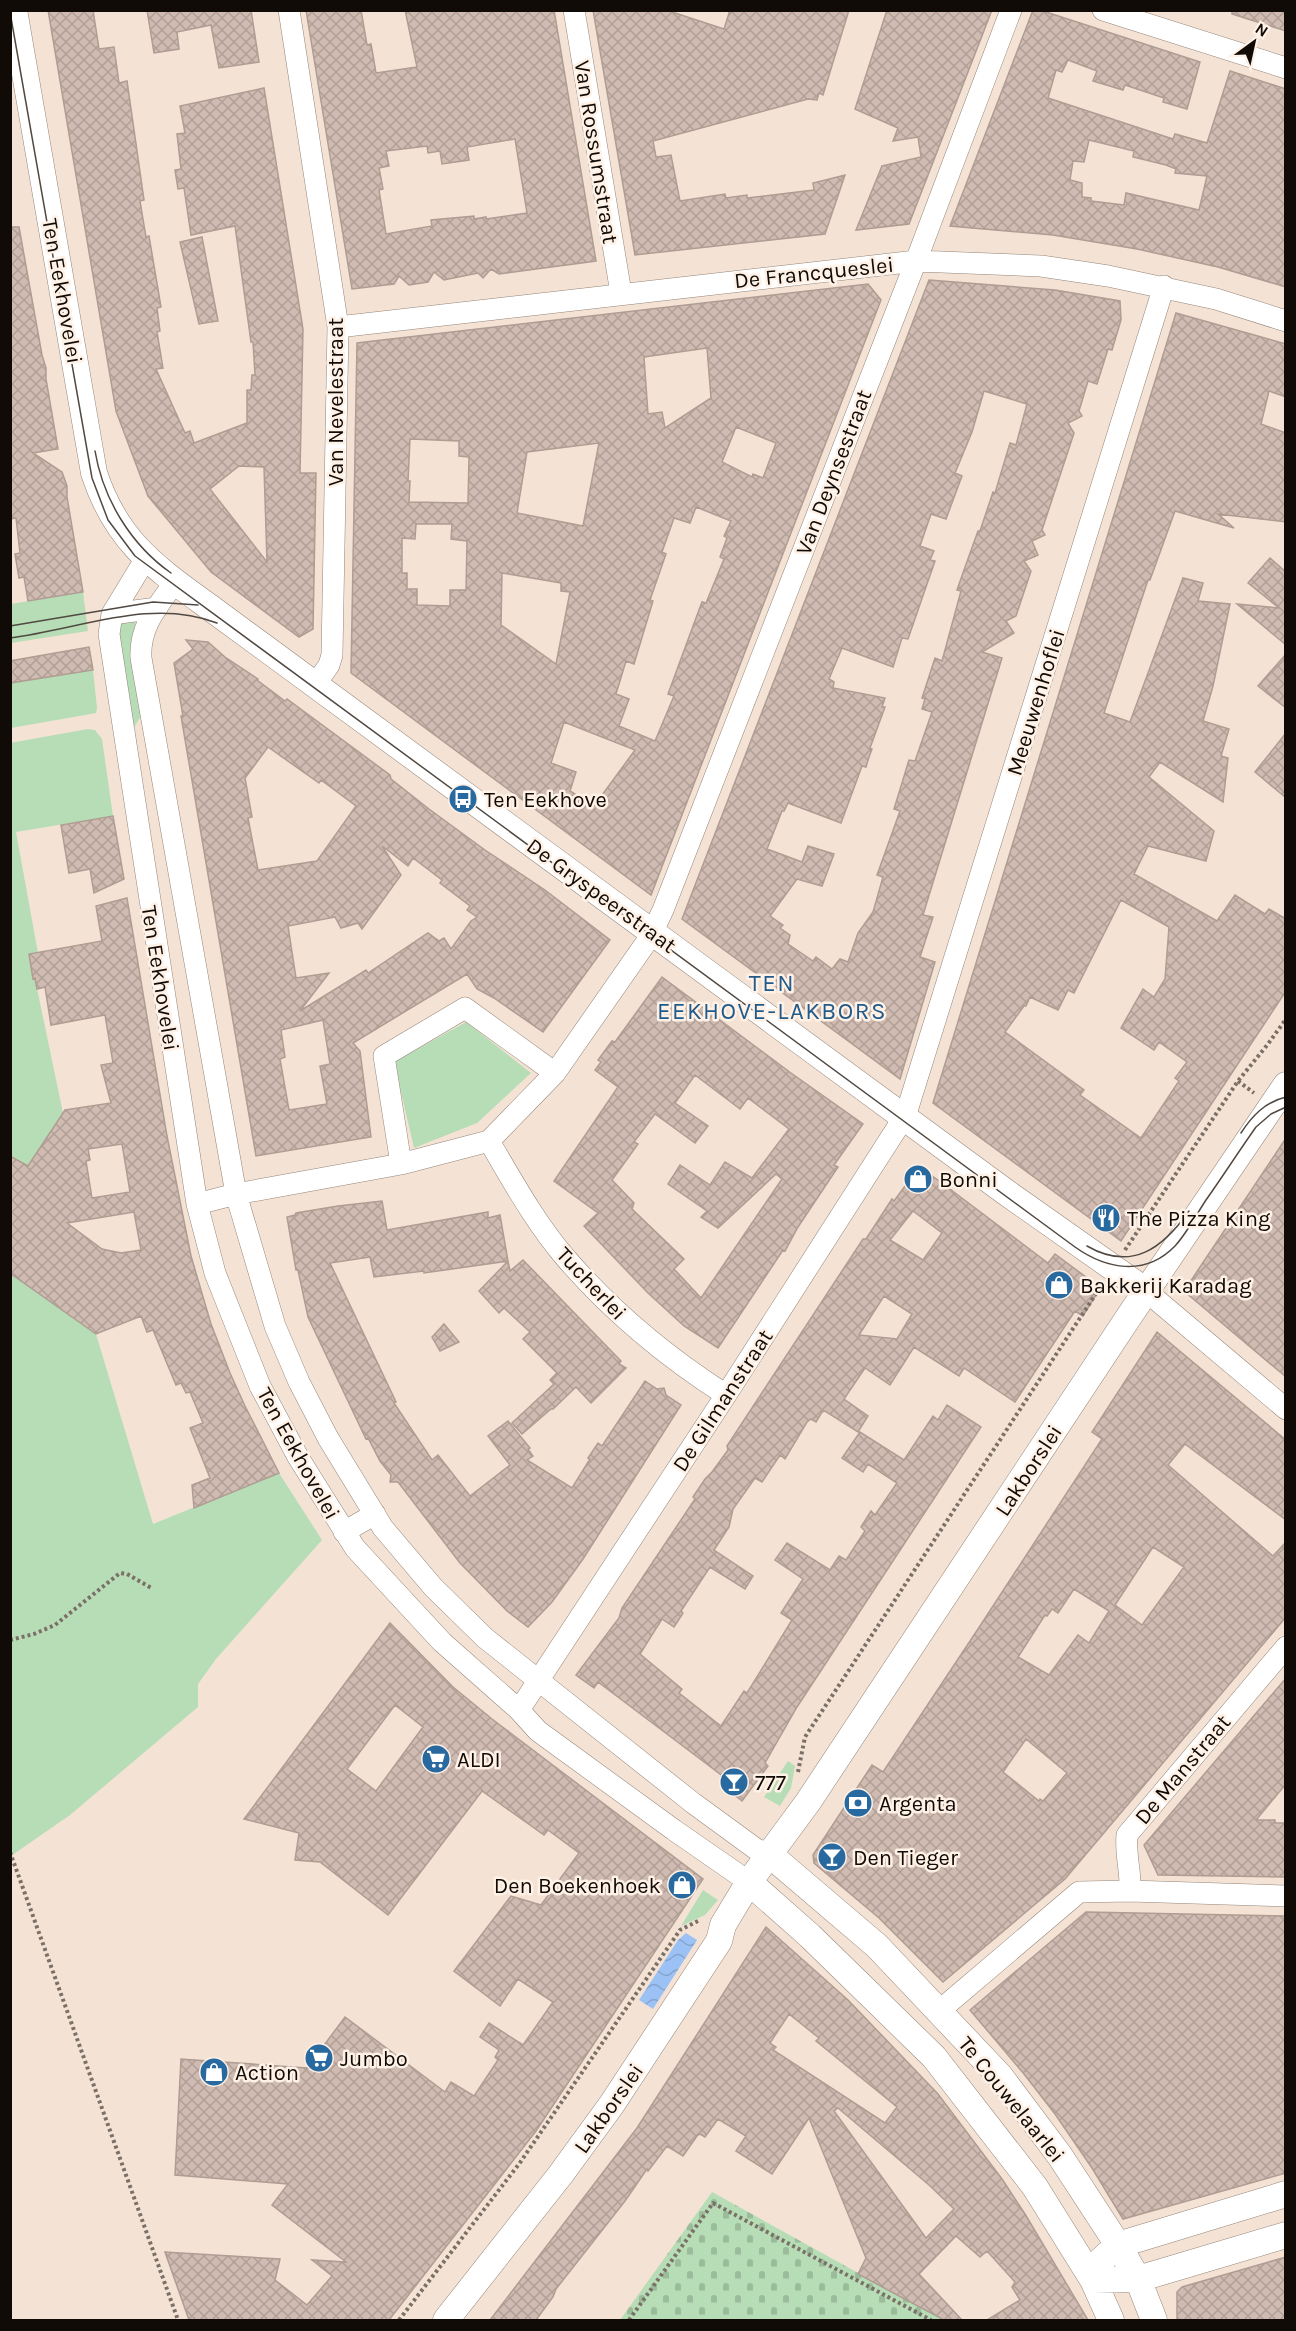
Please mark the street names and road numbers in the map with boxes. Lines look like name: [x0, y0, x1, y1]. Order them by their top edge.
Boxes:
street label: Van Rossumstraat: [569, 59, 623, 246]
street label: Ten Eekhovelei: [36, 217, 88, 366]
street label: De Francqueslei: [733, 252, 895, 294]
street label: Van Nevelestraat: [323, 318, 349, 486]
street label: Van Deynsestraat: [790, 386, 877, 559]
street label: Meeuwenhoflei: [1001, 626, 1071, 779]
street label: De Gryspeerstraat: [522, 833, 681, 959]
street label: Ten Eekhovelei: [136, 904, 184, 1053]
street label: Tucherlei: [551, 1242, 632, 1326]
street label: De Gilmanstraat: [667, 1325, 778, 1476]
street label: Ten Eekhovelei: [251, 1383, 345, 1524]
street label: Lakborslei: [990, 1420, 1068, 1521]
street label: De Manstraat: [1129, 1709, 1236, 1830]
street label: Te Couwelaarlei: [953, 2031, 1070, 2168]
street label: Lakborslei: [569, 2059, 649, 2158]

